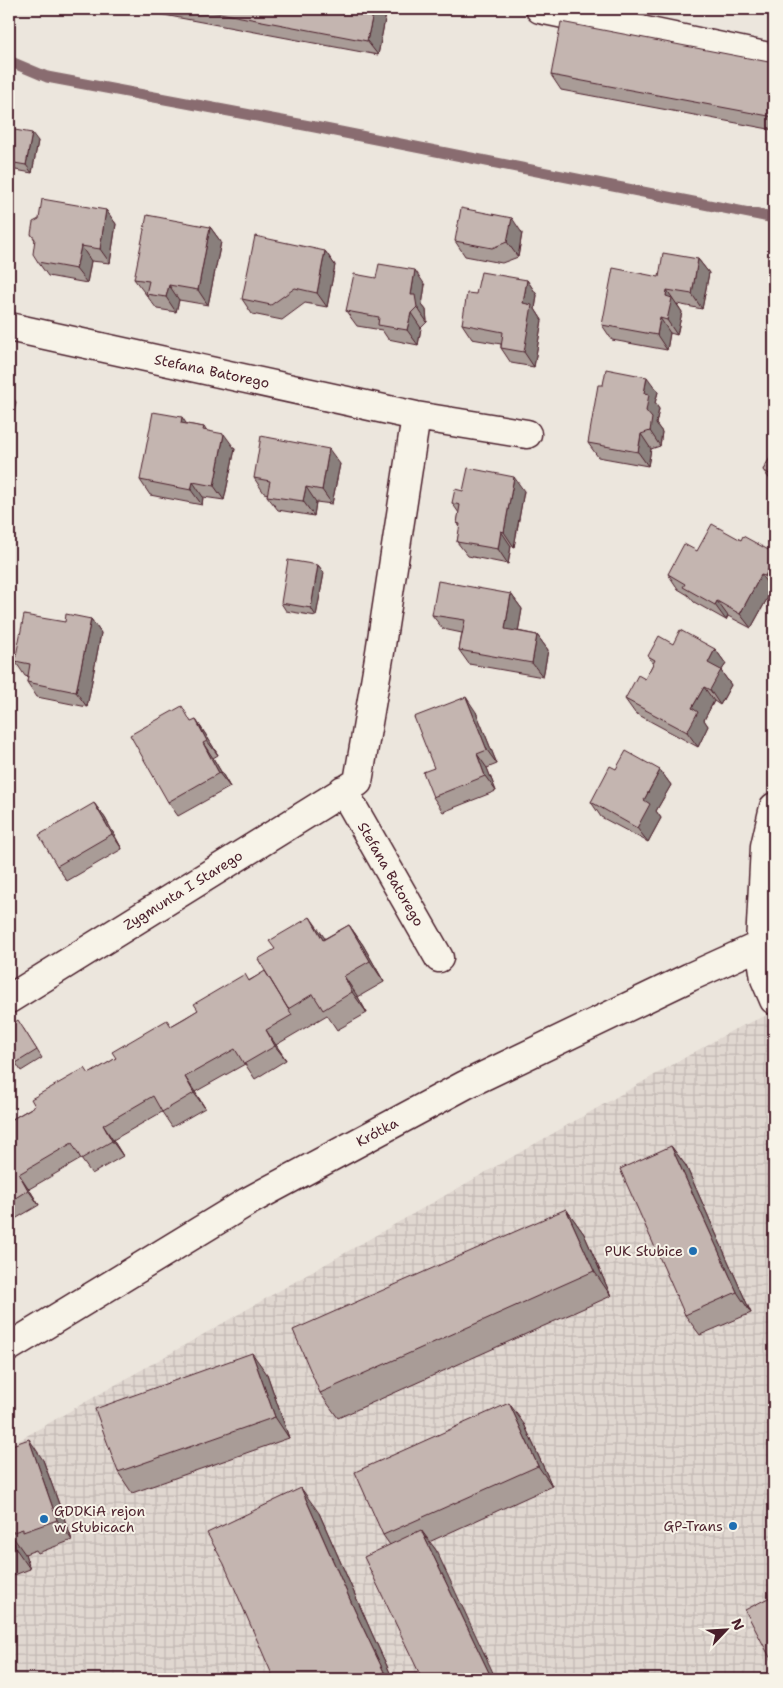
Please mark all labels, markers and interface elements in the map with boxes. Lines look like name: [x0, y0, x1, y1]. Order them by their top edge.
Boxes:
street label: Stefana Batorego: [153, 350, 271, 392]
street label: Stefana Batorego: [354, 819, 428, 929]
street label: Zygmunta I Starego: [120, 846, 246, 934]
street label: Krótka: [353, 1113, 401, 1151]
place label: PUK Słubice: [605, 1242, 683, 1260]
marker: PUK Słubice: [687, 1245, 699, 1257]
place label: GDDKiA rejon w Słubicach: [54, 1502, 146, 1536]
marker: GDDKiA rejon w Słubicach: [38, 1513, 50, 1525]
place label: GP-Trans: [664, 1517, 723, 1535]
marker: GP-Trans: [727, 1520, 739, 1532]
north arrow: [700, 1606, 750, 1656]
text: N: [727, 1616, 748, 1633]

